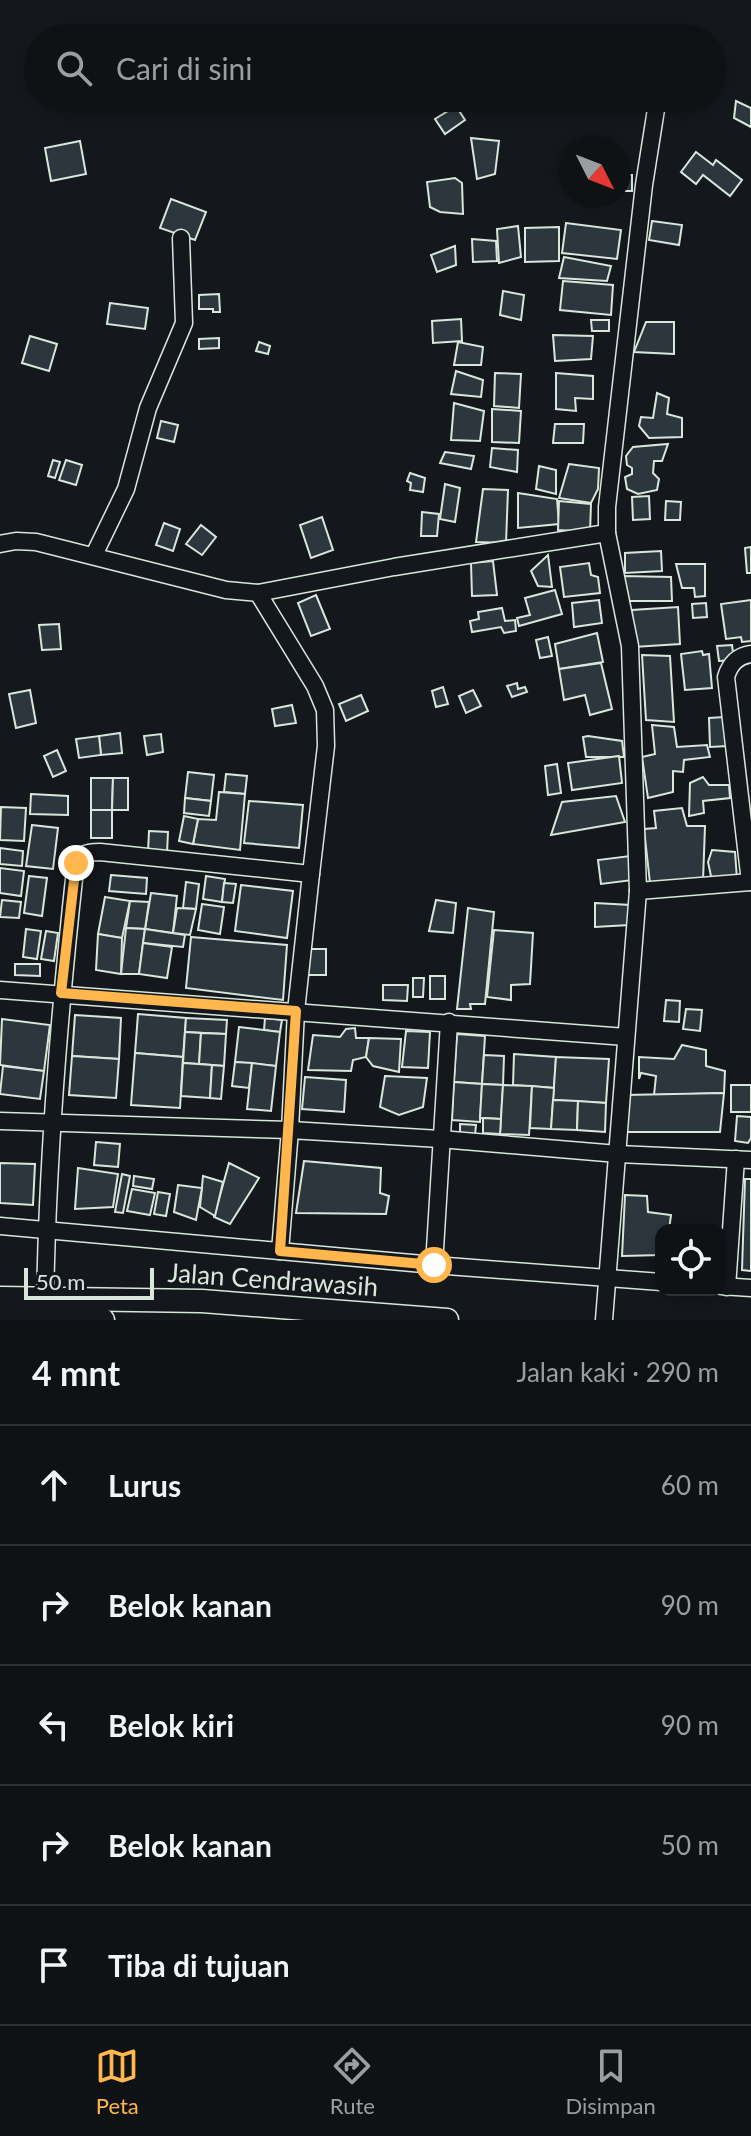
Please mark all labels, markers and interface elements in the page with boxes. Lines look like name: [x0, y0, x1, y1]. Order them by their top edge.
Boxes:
search box: [24, 24, 727, 112]
icon: search: [52, 46, 96, 90]
text: Cari di sini: [116, 50, 253, 86]
north arrow: [559, 136, 631, 208]
route end: [58, 845, 94, 881]
map controls: [655, 1224, 727, 1296]
button: locate: [655, 1224, 727, 1296]
route start: [416, 1247, 452, 1283]
street label: Jalan Cendrawasih: [167, 1256, 379, 1302]
scale bar: [24, 1264, 154, 1300]
text: 50 m: [36, 1268, 85, 1295]
text: 4 mnt: [32, 1352, 120, 1393]
text: Jalan kaki · 290 m: [516, 1356, 719, 1388]
icon: ahead: [32, 1463, 76, 1507]
text: Lurus: [108, 1467, 181, 1503]
text: 60 m: [661, 1469, 719, 1501]
icon: right: [32, 1583, 76, 1627]
text: Belok kanan: [108, 1587, 272, 1623]
text: 90 m: [661, 1589, 719, 1621]
icon: left: [32, 1703, 76, 1747]
text: Belok kiri: [108, 1707, 234, 1743]
text: 90 m: [661, 1709, 719, 1741]
icon: right: [32, 1823, 76, 1867]
text: Belok kanan: [108, 1827, 272, 1863]
text: 50 m: [661, 1829, 719, 1861]
icon: arrive: [32, 1943, 76, 1987]
text: Tiba di tujuan: [108, 1947, 290, 1983]
tab: Peta: [95, 2044, 139, 2119]
tab: Rute: [330, 2044, 375, 2119]
tab: Disimpan: [565, 2044, 656, 2119]

